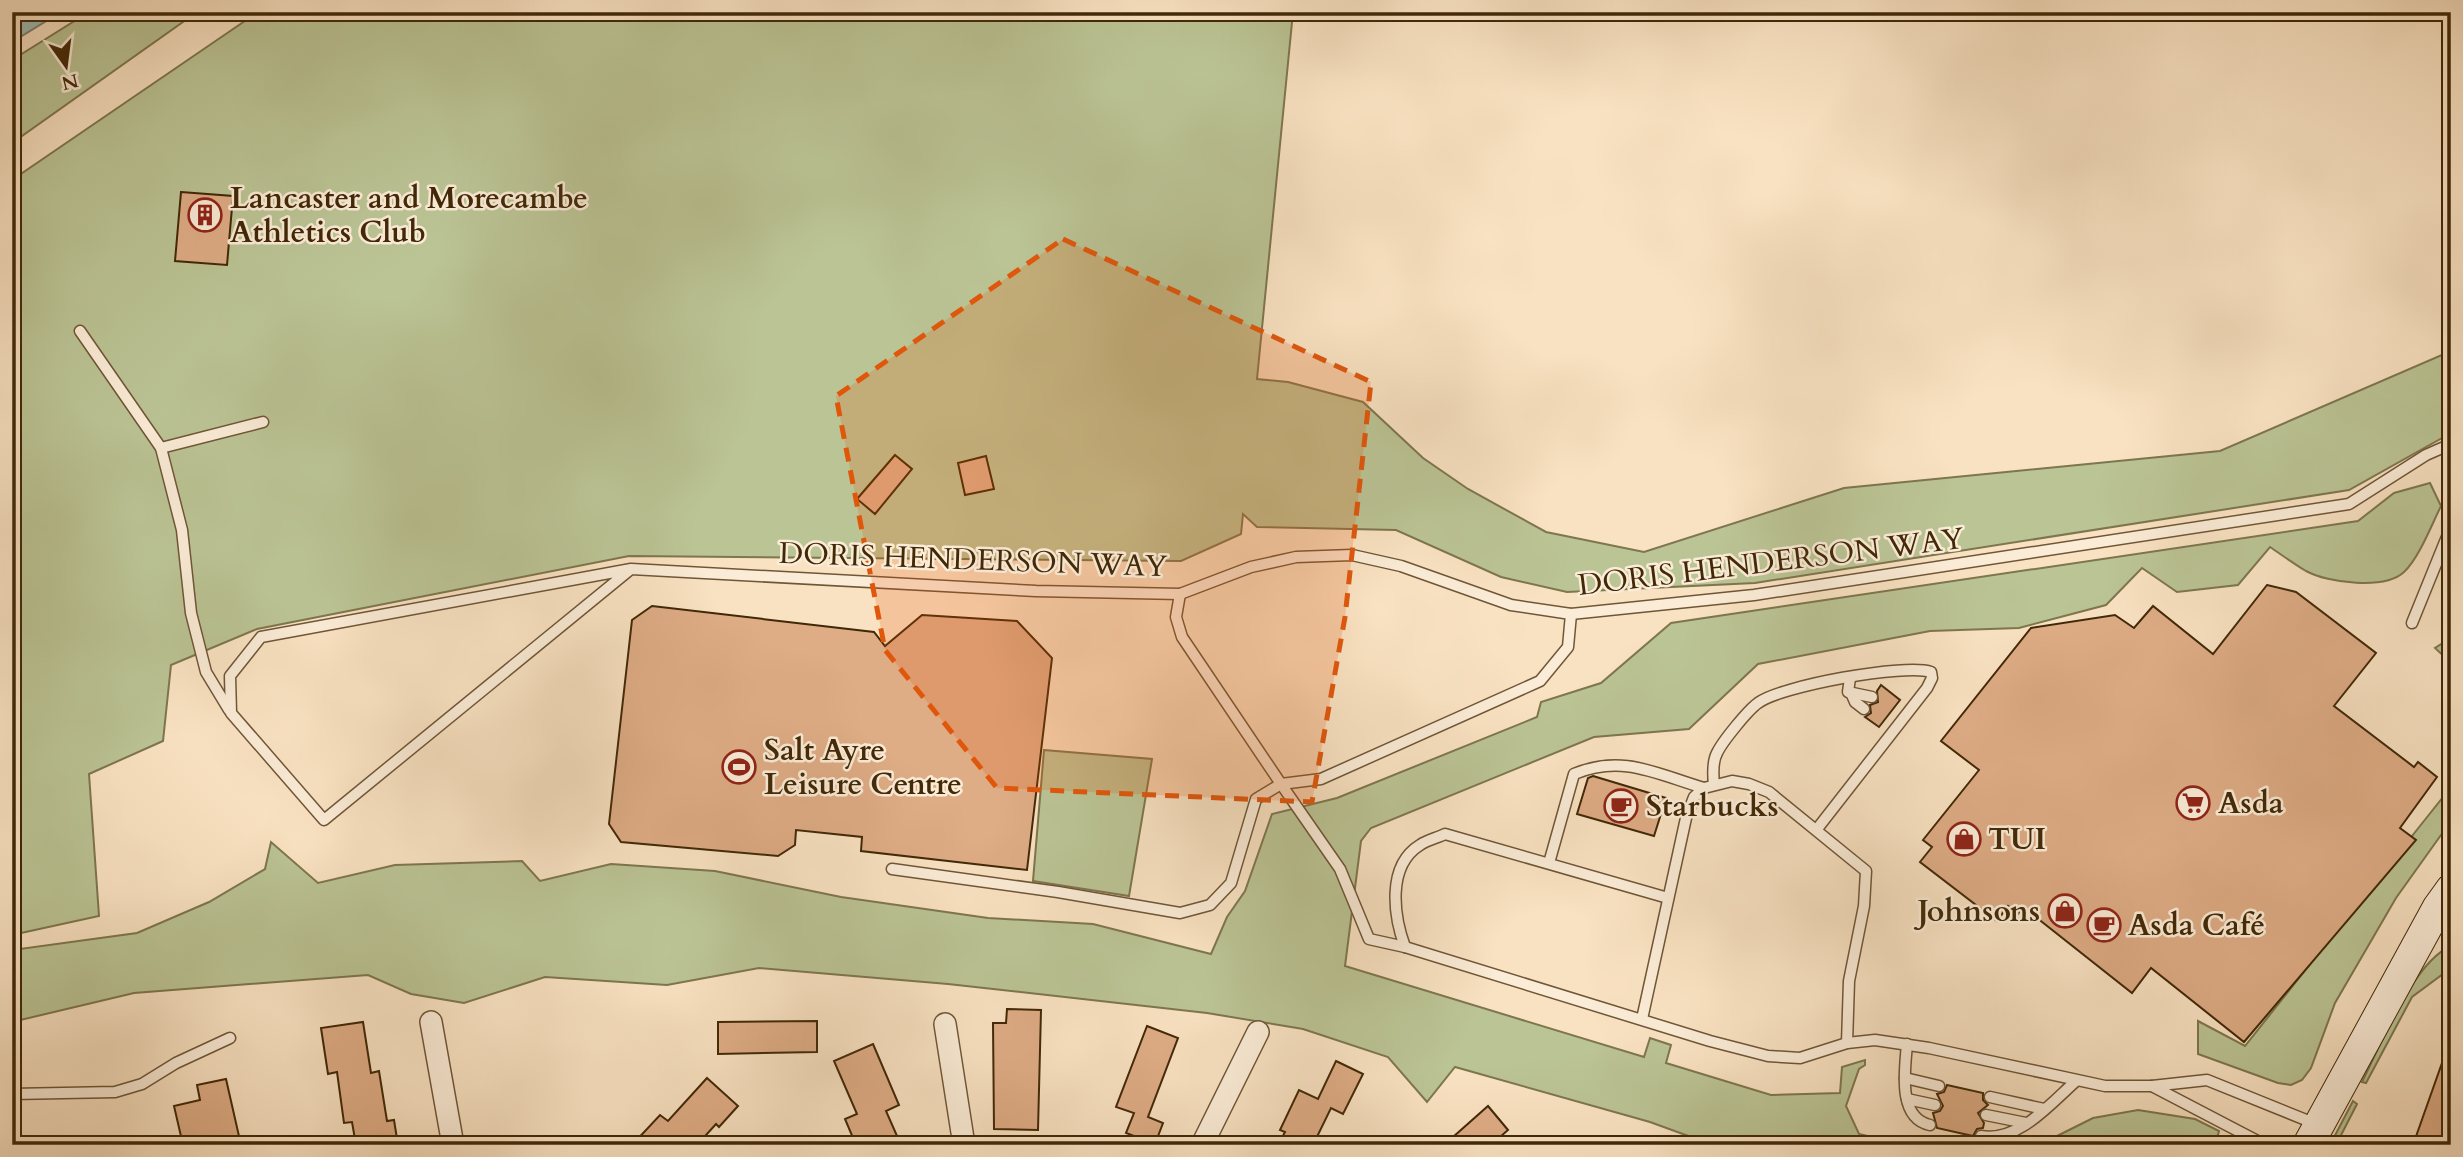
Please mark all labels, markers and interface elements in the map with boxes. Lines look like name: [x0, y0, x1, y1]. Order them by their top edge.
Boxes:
north arrow: [32, 32, 102, 102]
text: N: [58, 67, 81, 96]
place label: Lancaster and Morecambe Athletics Club: [230, 178, 588, 253]
building icon: Lancaster and Morecambe Athletics Club: [186, 196, 224, 234]
street label: DORIS HENDERSON WAY: [1576, 518, 1967, 606]
street label: DORIS HENDERSON WAY: [778, 533, 1169, 587]
place label: Salt Ayre Leisure Centre: [764, 730, 962, 805]
sports icon: Salt Ayre Leisure Centre: [720, 748, 758, 786]
place label: Asda: [2218, 783, 2284, 824]
supermarket icon: Asda: [2174, 784, 2212, 822]
place label: Starbucks: [1646, 786, 1779, 827]
cafe icon: Starbucks: [1602, 787, 1640, 825]
place label: TUI: [1988, 819, 2046, 860]
shop icon: TUI: [1945, 820, 1983, 858]
place label: Johnsons: [1914, 891, 2040, 932]
shop icon: Johnsons: [2046, 892, 2084, 930]
place label: Asda Café: [2128, 905, 2265, 946]
cafe icon: Asda Café: [2085, 906, 2123, 944]

